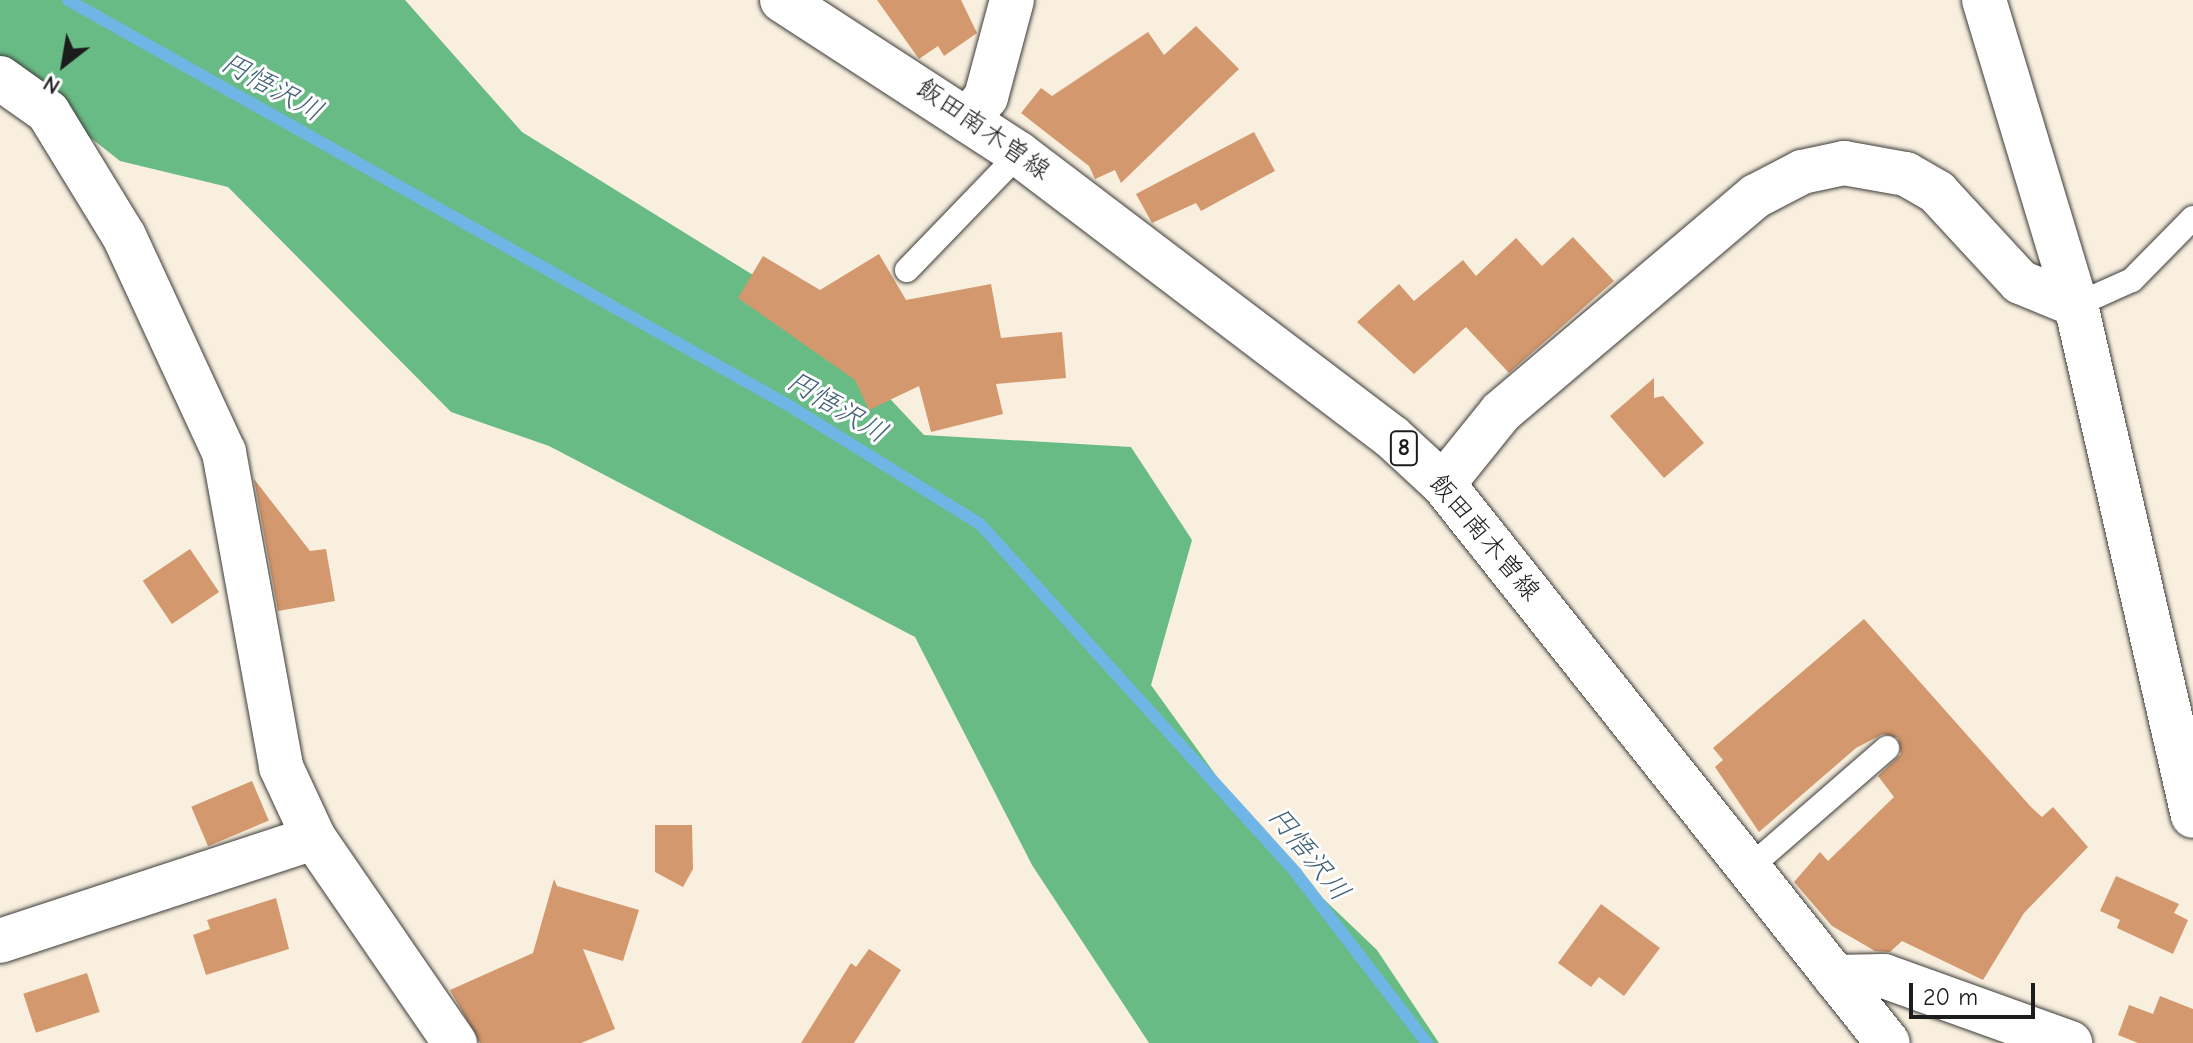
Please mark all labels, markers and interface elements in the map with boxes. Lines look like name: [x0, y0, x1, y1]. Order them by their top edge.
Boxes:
north arrow: [24, 24, 104, 104]
water label: 円悟沢川: [215, 45, 329, 129]
text: N: [39, 70, 64, 99]
street label: 飯田南木曽線: [910, 72, 1056, 188]
water label: 円悟沢川: [780, 364, 894, 450]
road number: 8: [1388, 428, 1420, 468]
street label: 飯田南木曽線: [1422, 468, 1546, 608]
water label: 円悟沢川: [1261, 800, 1357, 908]
scale bar: [1913, 967, 2039, 1017]
text: 20 m: [1923, 983, 1978, 1011]

